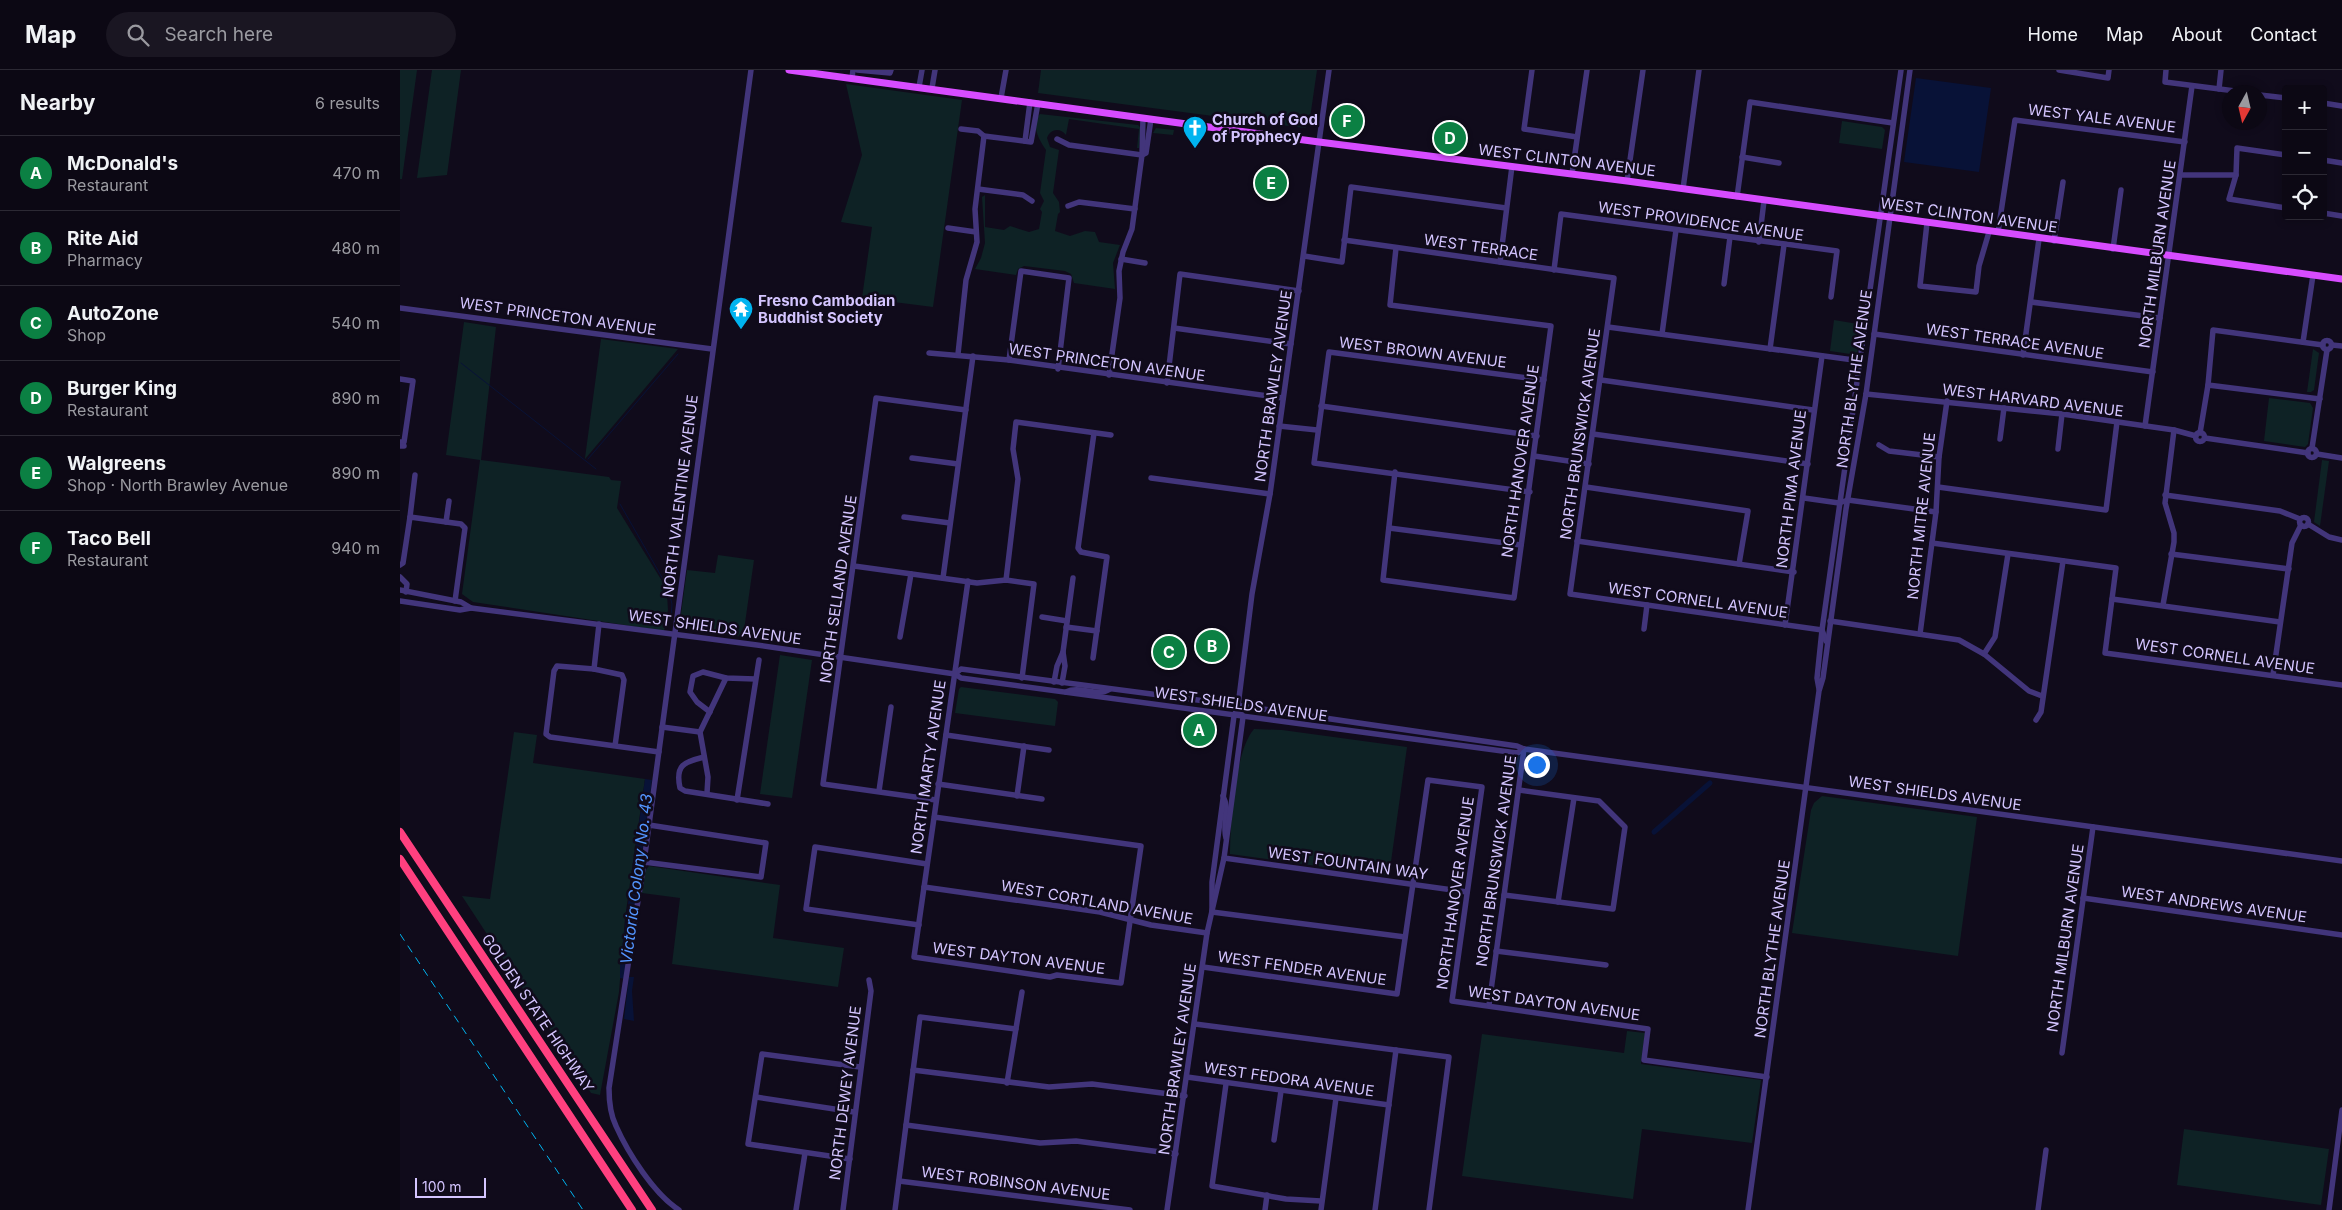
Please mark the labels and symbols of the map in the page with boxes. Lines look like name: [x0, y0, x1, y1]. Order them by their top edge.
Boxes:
north arrow: [2222, 85, 2267, 130]
street label: WEST YALE AVENUE: [2027, 100, 2177, 136]
pin: F: [1331, 102, 1363, 140]
place label: Church of God of Prophecy: [1212, 110, 1318, 146]
church icon: Church of God of Prophecy: [1182, 115, 1208, 149]
pin: D: [1434, 119, 1466, 157]
street label: WEST CLINTON AVENUE: [1477, 140, 1657, 180]
street label: NORTH MILBURN AVENUE: [2134, 159, 2180, 349]
pin: E: [1255, 164, 1287, 202]
street label: WEST CLINTON AVENUE: [1879, 193, 2059, 237]
street label: WEST PROVIDENCE AVENUE: [1597, 197, 1805, 245]
street label: WEST TERRACE: [1423, 230, 1539, 264]
street label: NORTH BRAWLEY AVENUE: [1250, 289, 1296, 483]
street label: NORTH BLYTHE AVENUE: [1832, 289, 1876, 469]
place label: Fresno Cambodian Buddhist Society: [758, 291, 895, 327]
street label: WEST PRINCETON AVENUE: [459, 293, 657, 339]
temple icon: Fresno Cambodian Buddhist Society: [728, 296, 754, 330]
street label: WEST TERRACE AVENUE: [1925, 319, 2105, 363]
street label: NORTH BRUNSWICK AVENUE: [1556, 327, 1604, 541]
street label: WEST BROWN AVENUE: [1338, 332, 1508, 372]
street label: WEST PRINCETON AVENUE: [1008, 339, 1206, 385]
street label: NORTH HANOVER AVENUE: [1497, 363, 1543, 559]
street label: WEST HARVARD AVENUE: [1941, 379, 2125, 421]
street label: NORTH VALENTINE AVENUE: [658, 393, 702, 599]
street label: NORTH PIMA AVENUE: [1772, 409, 1810, 569]
street label: NORTH MITRE AVENUE: [1903, 432, 1939, 600]
street label: NORTH SELLAND AVENUE: [815, 494, 861, 684]
street label: WEST CORNELL AVENUE: [1607, 578, 1789, 622]
street label: WEST SHIELDS AVENUE: [627, 605, 803, 649]
pin: B: [1196, 627, 1228, 665]
pin: C: [1153, 633, 1185, 671]
street label: WEST CORNELL AVENUE: [2134, 634, 2316, 678]
street label: NORTH MARTY AVENUE: [906, 679, 950, 855]
street label: WEST SHIELDS AVENUE: [1153, 682, 1329, 726]
pin: A: [1183, 711, 1215, 749]
your location: [1524, 752, 1550, 778]
street label: NORTH BRUNSWICK AVENUE: [1472, 754, 1520, 968]
street label: WEST SHIELDS AVENUE: [1847, 771, 2023, 815]
water label: Victoria Colony No. 43: [616, 792, 656, 965]
street label: NORTH HANOVER AVENUE: [1432, 795, 1478, 991]
street label: WEST FOUNTAIN WAY: [1267, 842, 1429, 884]
street label: NORTH MILBURN AVENUE: [2042, 843, 2088, 1033]
street label: NORTH BLYTHE AVENUE: [1750, 859, 1794, 1039]
street label: WEST CORTLAND AVENUE: [1000, 876, 1194, 928]
street label: WEST ANDREWS AVENUE: [2120, 882, 2308, 926]
street label: GOLDEN STATE HIGHWAY: [478, 930, 598, 1096]
street label: WEST DAYTON AVENUE: [932, 938, 1106, 978]
street label: WEST FENDER AVENUE: [1216, 947, 1388, 989]
street label: NORTH BRAWLEY AVENUE: [1154, 962, 1200, 1156]
street label: WEST DAYTON AVENUE: [1467, 982, 1641, 1024]
street label: NORTH DEWEY AVENUE: [825, 1005, 865, 1181]
street label: WEST FEDORA AVENUE: [1203, 1058, 1375, 1100]
street label: WEST ROBINSON AVENUE: [920, 1162, 1112, 1204]
scale bar: [415, 1175, 486, 1198]

